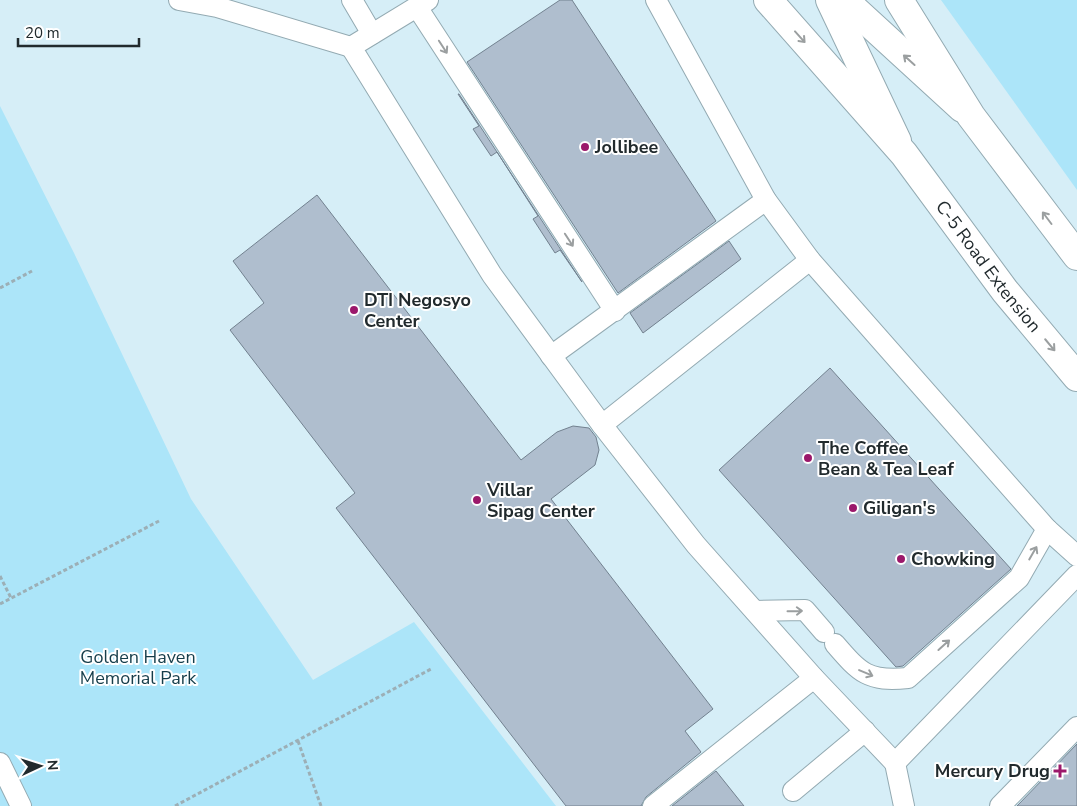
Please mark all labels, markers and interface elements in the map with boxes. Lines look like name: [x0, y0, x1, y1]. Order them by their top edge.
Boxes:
scale bar: [18, 15, 139, 47]
text: 20 m: [25, 23, 60, 43]
one-way arrow: [794, 30, 805, 43]
one-way arrow: [438, 39, 448, 53]
one-way arrow: [902, 54, 915, 65]
place label: Jollibee: [594, 135, 658, 159]
marker: Jollibee: [579, 141, 591, 153]
street label: C-5 Road Extension: [930, 195, 1047, 337]
one-way arrow: [1042, 211, 1052, 225]
one-way arrow: [565, 233, 575, 247]
place label: DTI Negosyo Center: [364, 288, 471, 333]
marker: DTI Negosyo Center: [348, 304, 360, 316]
one-way arrow: [1045, 339, 1056, 352]
place label: The Coffee Bean & Tea Leaf: [818, 436, 954, 481]
marker: The Coffee Bean & Tea Leaf: [802, 452, 814, 464]
place label: Villar Sipag Center: [486, 478, 595, 523]
marker: Villar Sipag Center: [471, 494, 483, 506]
place label: Giligan's: [863, 496, 936, 520]
marker: Giligan's: [847, 502, 859, 514]
place label: Chowking: [911, 547, 995, 571]
one-way arrow: [1029, 547, 1039, 561]
marker: Chowking: [895, 553, 907, 565]
one-way arrow: [786, 606, 802, 615]
one-way arrow: [938, 639, 951, 651]
park label: Golden Haven Memorial Park: [80, 645, 197, 690]
one-way arrow: [858, 669, 873, 679]
north arrow: [15, 741, 65, 791]
text: N: [43, 759, 62, 771]
place label: Mercury Drug: [935, 759, 1050, 783]
marker: Mercury Drug: [1054, 765, 1066, 777]

